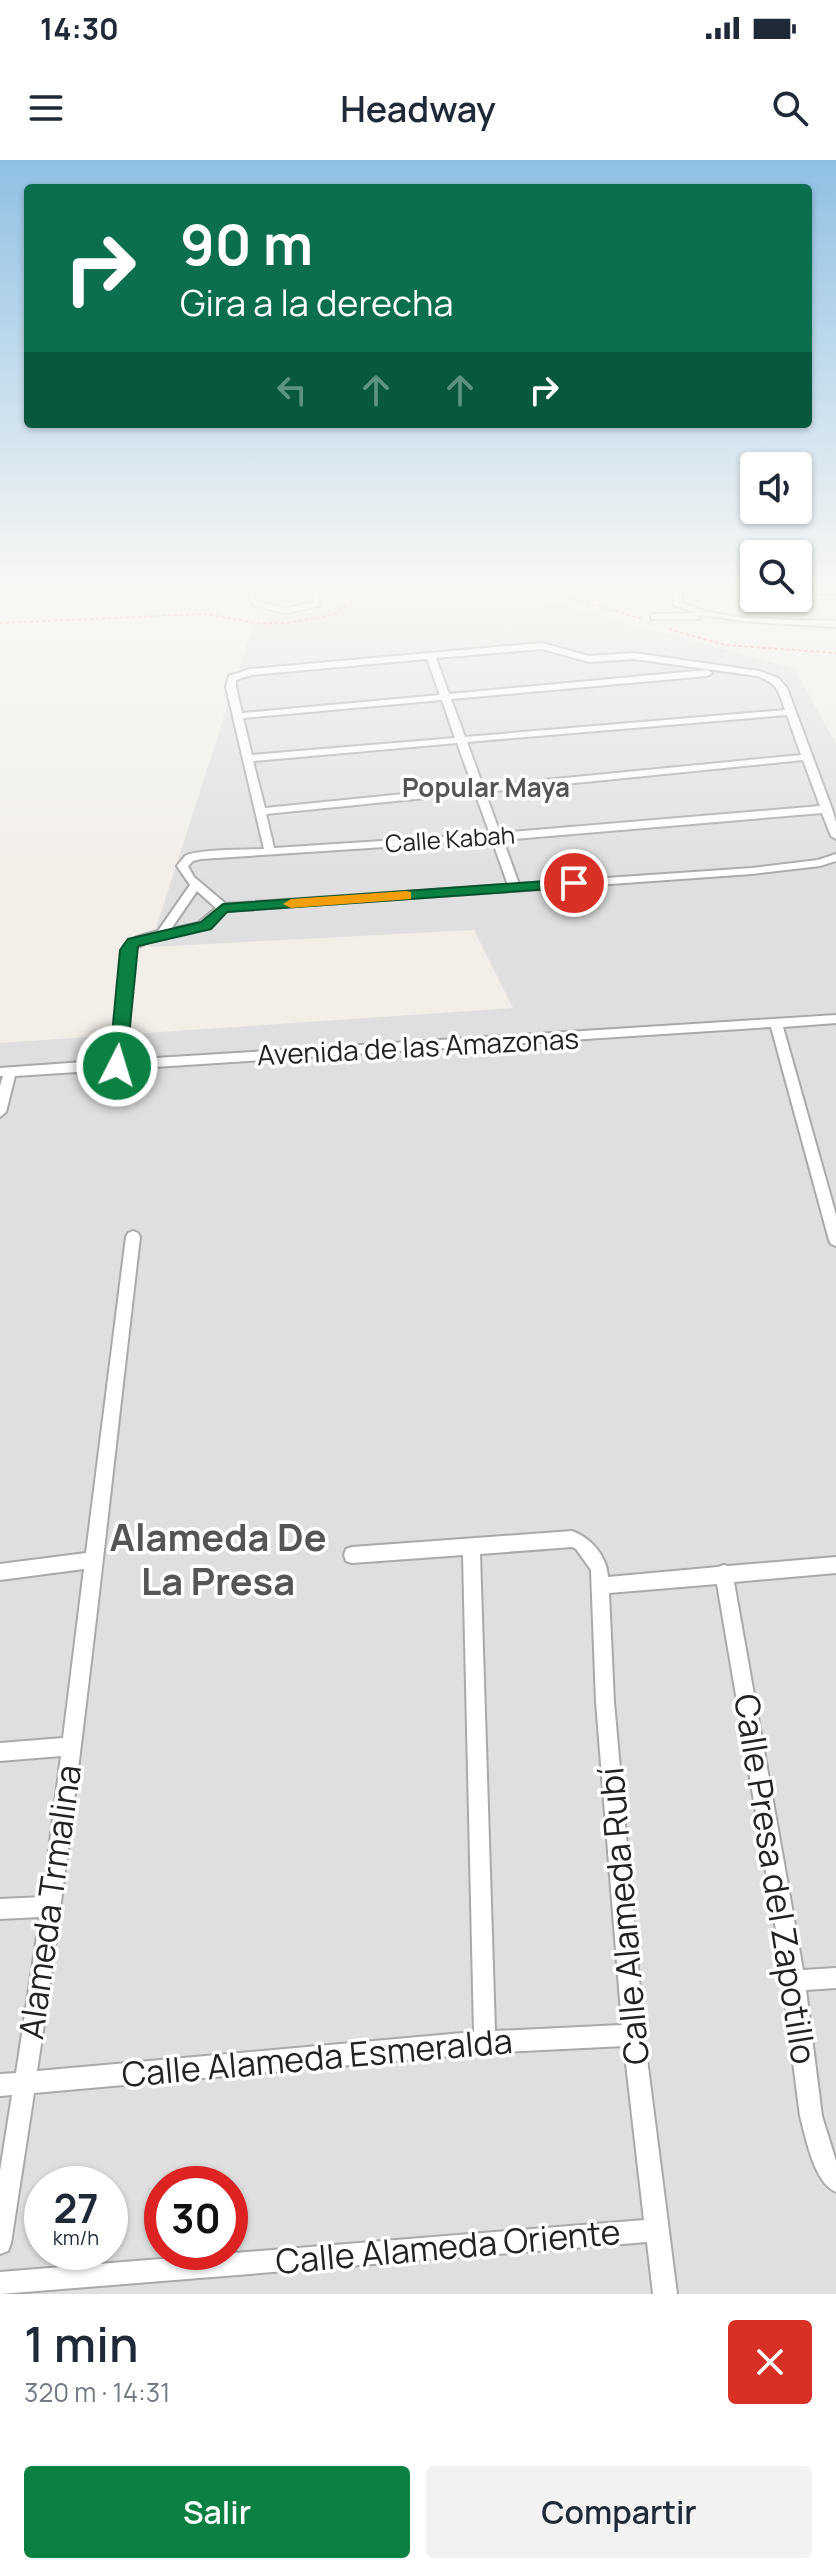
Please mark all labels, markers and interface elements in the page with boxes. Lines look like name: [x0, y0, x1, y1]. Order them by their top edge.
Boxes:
text: 14:30: [40, 8, 119, 49]
text: Headway: [340, 84, 496, 133]
icon: menu: [24, 86, 68, 130]
icon: search: [768, 86, 812, 130]
text: 90 m: [180, 205, 313, 282]
icon: right: [48, 216, 152, 320]
text: Gira a la derecha: [180, 278, 453, 327]
icon: left: [270, 368, 314, 412]
icon: ahead: [354, 368, 398, 412]
icon: ahead: [438, 368, 482, 412]
icon: right: [522, 368, 566, 412]
map controls: [740, 452, 812, 612]
button: sound: [740, 452, 812, 524]
button: search: [740, 540, 812, 612]
district label: Popular Maya: [402, 769, 570, 805]
street label: Calle Kabah: [384, 818, 516, 859]
pin: [540, 849, 608, 917]
icon: arrive: [552, 861, 596, 905]
street label: Avenida de las Amazonas: [256, 1019, 580, 1073]
position arrow: [75, 1024, 159, 1108]
district label: Alameda De La Presa: [109, 1510, 327, 1606]
street label: Calle Presa del Zapotillo: [724, 1691, 828, 2067]
street label: Alameda Trmalina: [7, 1762, 91, 2042]
street label: Calle Alameda Rubí: [587, 1765, 659, 2067]
street label: Calle Alameda Esmeralda: [120, 2017, 514, 2097]
speed limit sign: 30: [144, 2166, 248, 2270]
text: 27: [53, 2180, 99, 2235]
street label: Calle Alameda Oriente: [274, 2208, 622, 2284]
text: km/h: [53, 2224, 99, 2251]
text: 1 min: [24, 2311, 138, 2376]
button: close: [728, 2320, 812, 2404]
text: 320 m · 14:31: [24, 2374, 170, 2410]
button: Salir: [24, 2466, 410, 2558]
button: Compartir: [426, 2466, 812, 2558]

